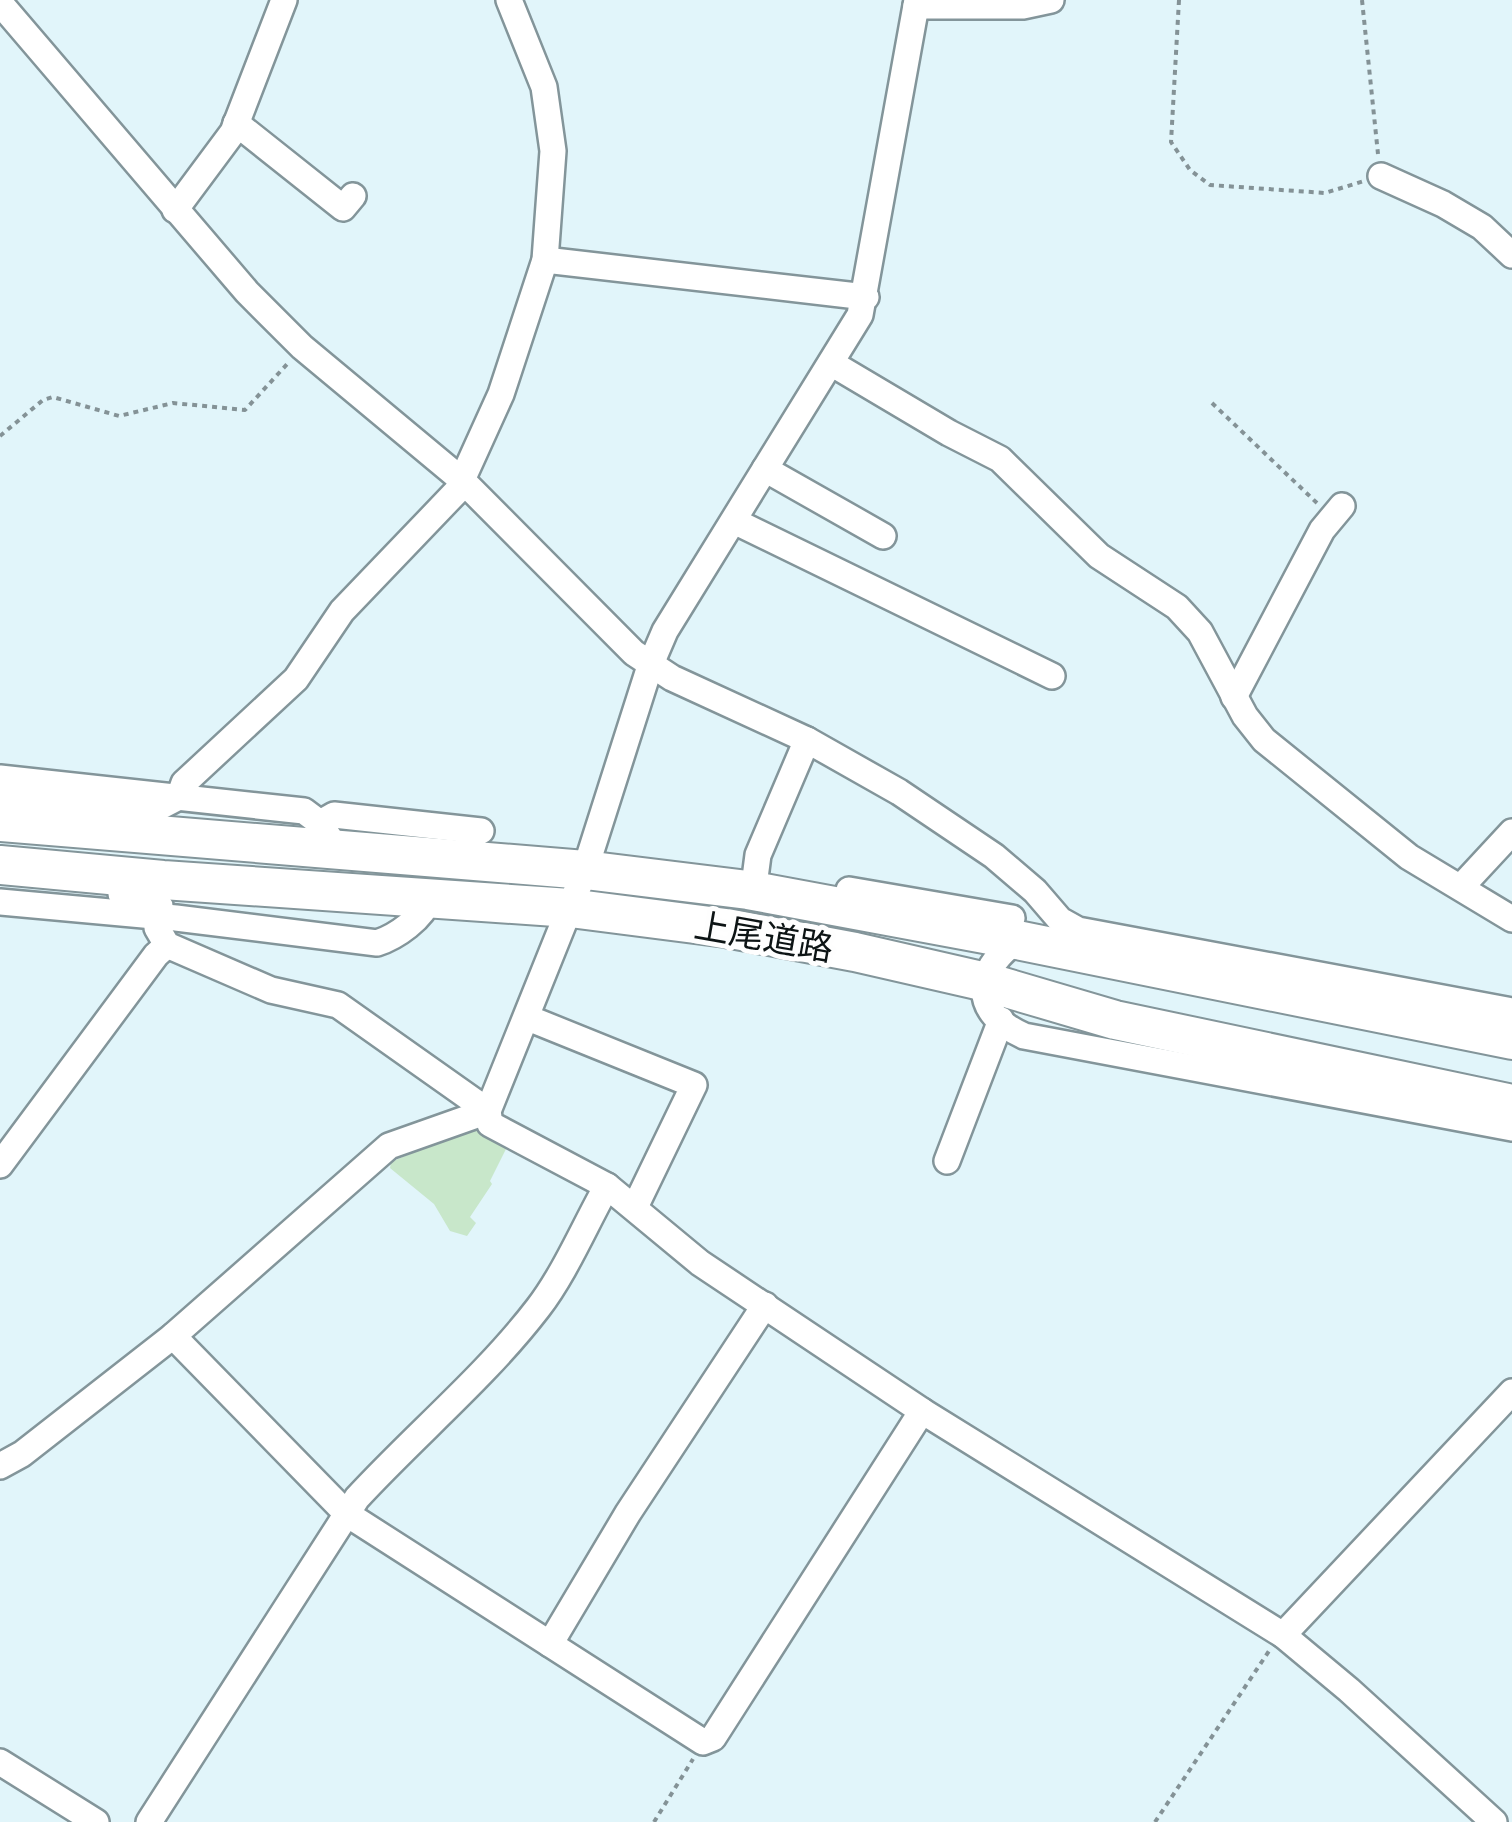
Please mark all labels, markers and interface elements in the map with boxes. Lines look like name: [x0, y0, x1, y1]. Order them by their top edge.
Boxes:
street label: 上尾道路: [691, 902, 837, 970]

